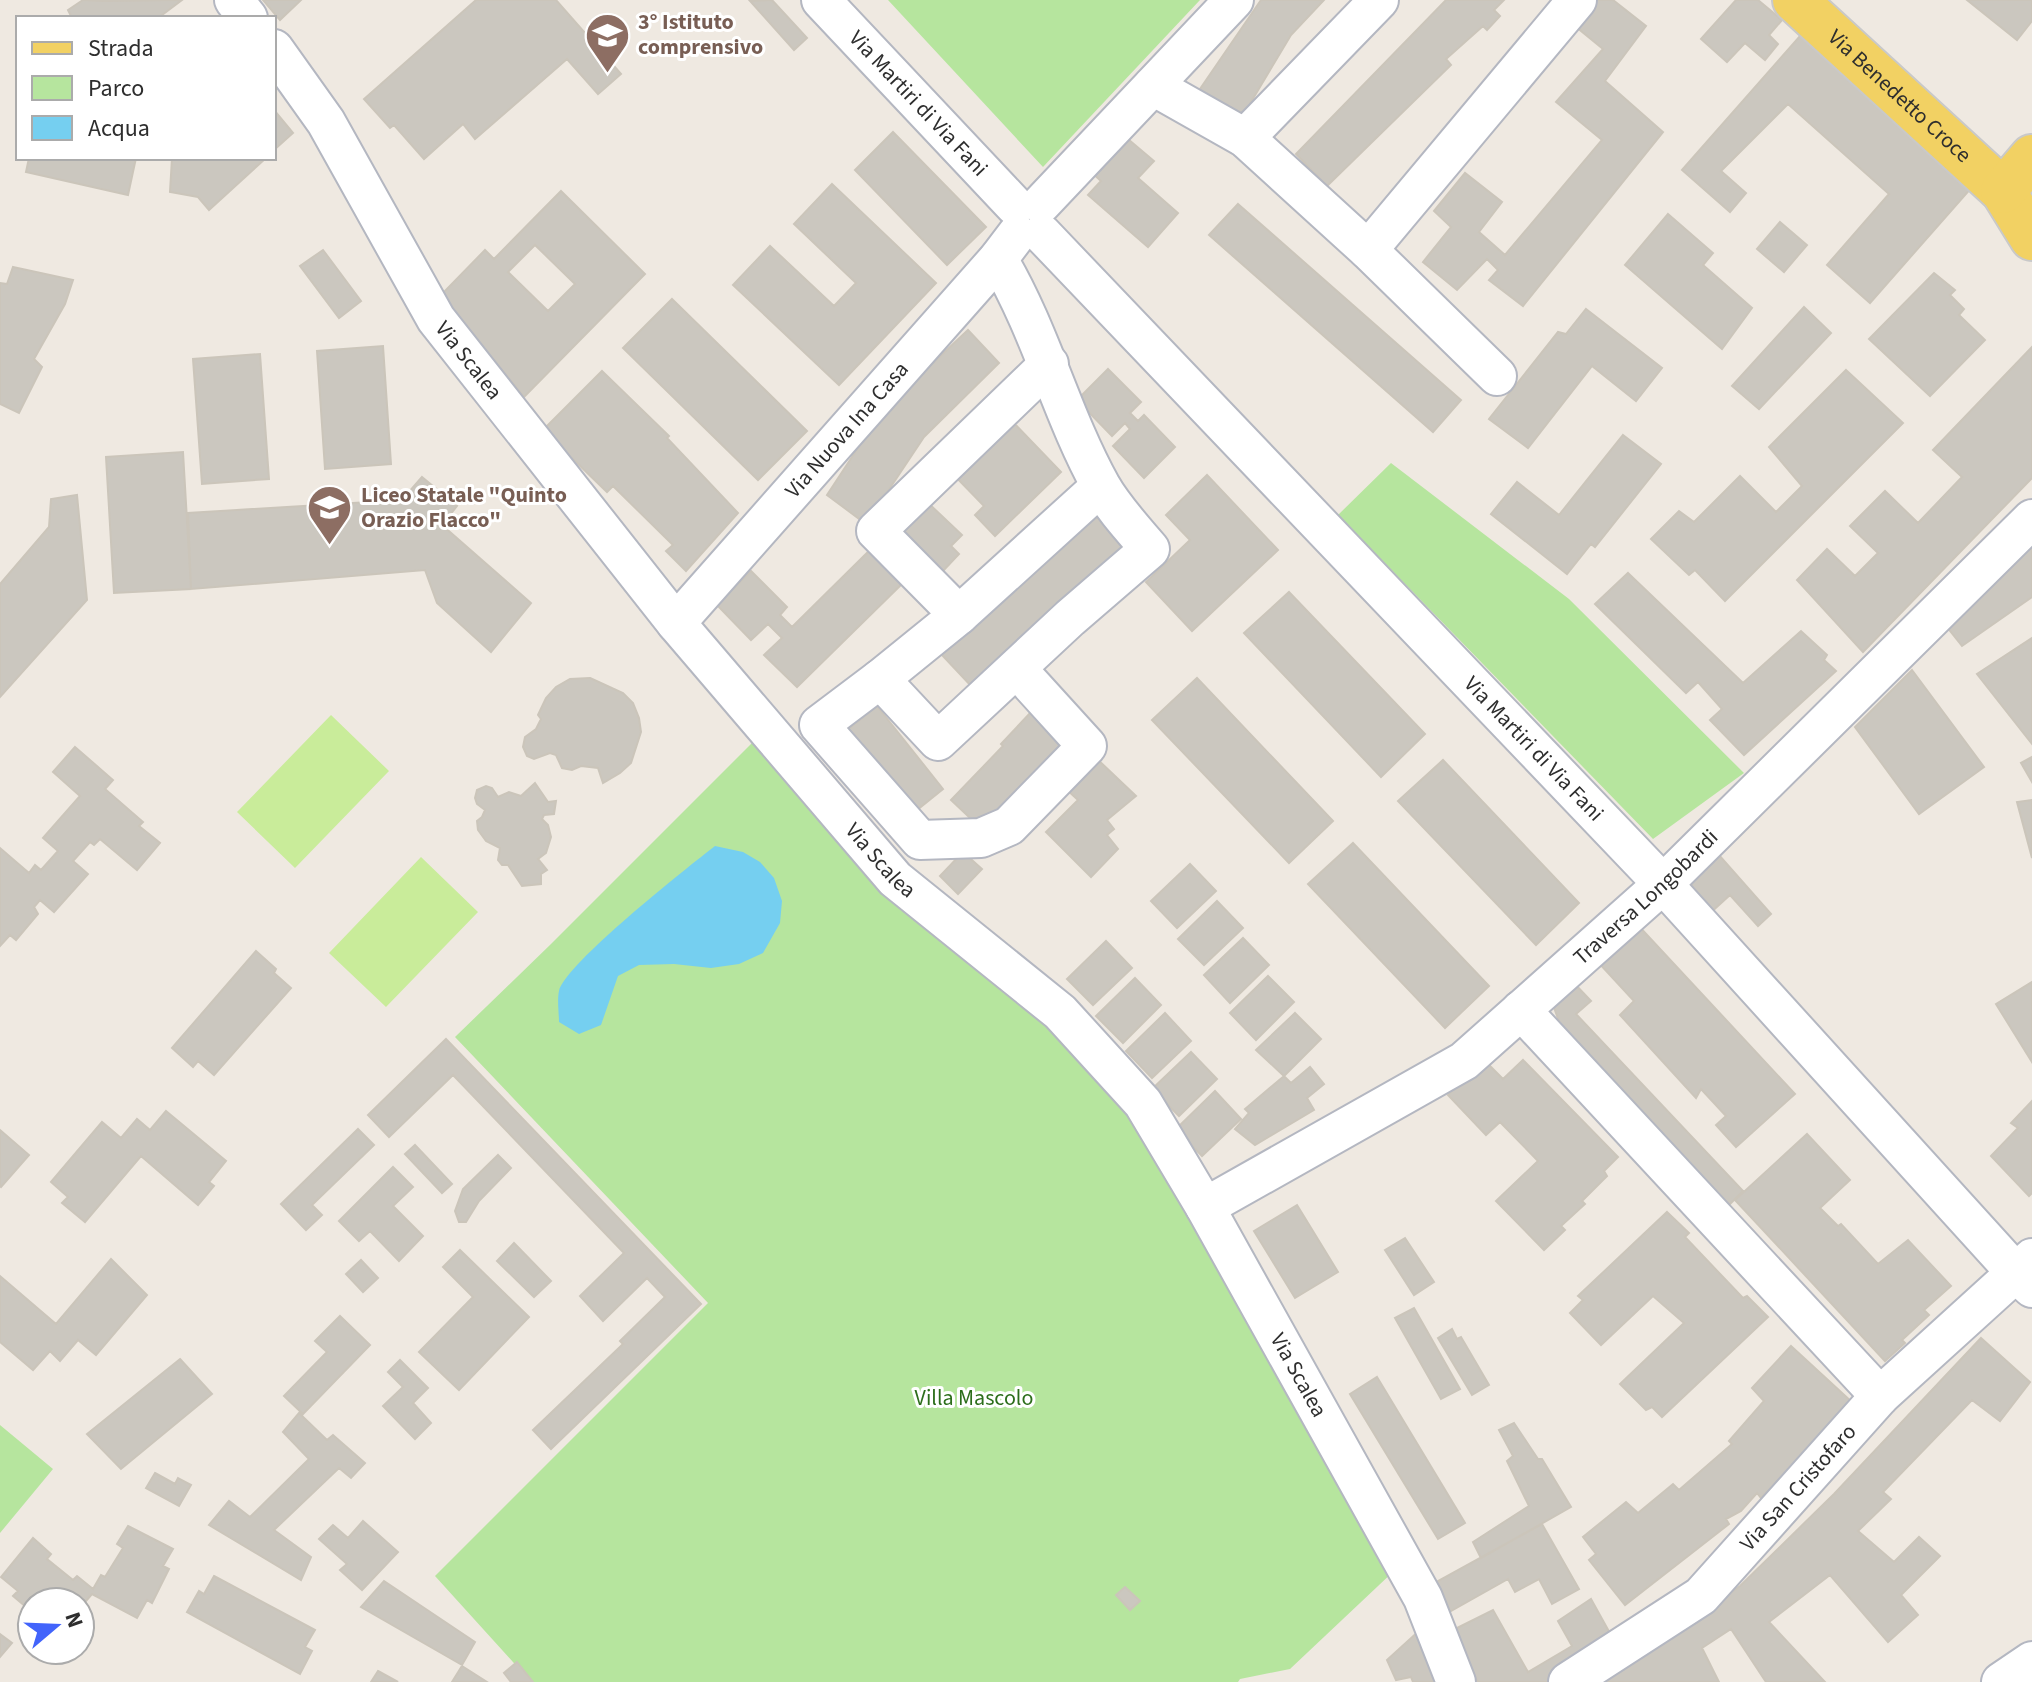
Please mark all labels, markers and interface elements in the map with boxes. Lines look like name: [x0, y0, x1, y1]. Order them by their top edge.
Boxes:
place label: 3° Istituto comprensivo: [638, 6, 763, 63]
school or university icon: 3° Istituto comprensivo: [583, 11, 631, 74]
legend: [16, 16, 276, 160]
street label: Via Benedetto Croce: [1821, 22, 1979, 170]
street label: Via Martiri di Via Fani: [841, 23, 995, 184]
text: Strada: [88, 31, 154, 66]
text: Parco: [88, 71, 144, 106]
text: Acqua: [88, 111, 150, 146]
street label: Via Scalea: [428, 314, 510, 407]
street label: Via Nuova Ina Casa: [778, 354, 916, 505]
place label: Liceo Statale "Quinto Orazio Flacco": [361, 479, 567, 536]
school or university icon: Liceo Statale "Quinto Orazio Flacco": [306, 484, 354, 547]
street label: Via Martiri di Via Fani: [1457, 669, 1611, 829]
street label: Via Scalea: [838, 816, 923, 906]
street label: Traversa Longobardi: [1566, 822, 1726, 973]
street label: Via Scalea: [1262, 1327, 1335, 1423]
park label: Villa Mascolo: [915, 1382, 1033, 1414]
street label: Via San Cristofaro: [1732, 1417, 1864, 1558]
north arrow: [16, 1586, 96, 1666]
text: N: [56, 1608, 91, 1632]

